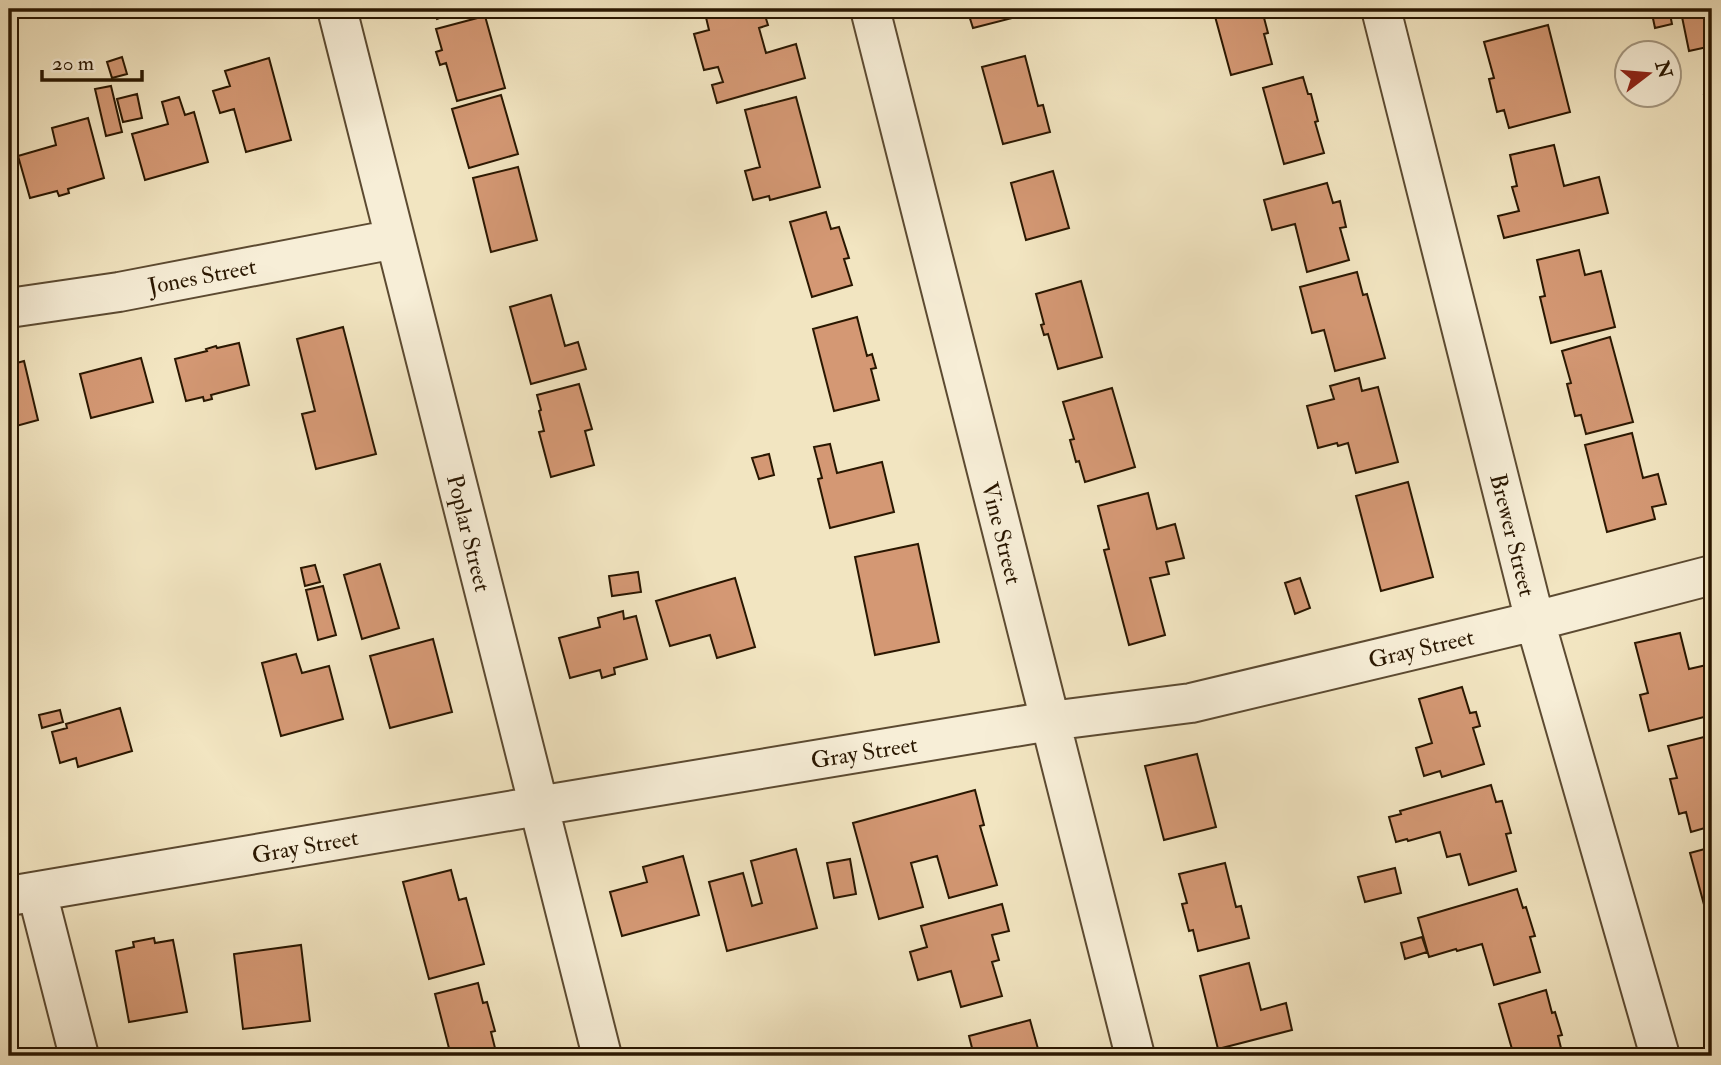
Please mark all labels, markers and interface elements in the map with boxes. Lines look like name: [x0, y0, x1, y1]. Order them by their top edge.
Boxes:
scale bar: [42, 38, 142, 82]
north arrow: [1612, 38, 1682, 108]
text: 20 m: [52, 50, 94, 77]
text: N: [1649, 57, 1678, 82]
street label: Jones Street: [145, 252, 259, 301]
street label: Brewer Street: [1483, 471, 1542, 600]
street label: Poplar Street: [439, 472, 497, 595]
street label: Vine Street: [975, 479, 1028, 587]
street label: Gray Street: [1365, 622, 1477, 675]
street label: Gray Street: [809, 730, 919, 775]
street label: Gray Street: [250, 823, 361, 870]

